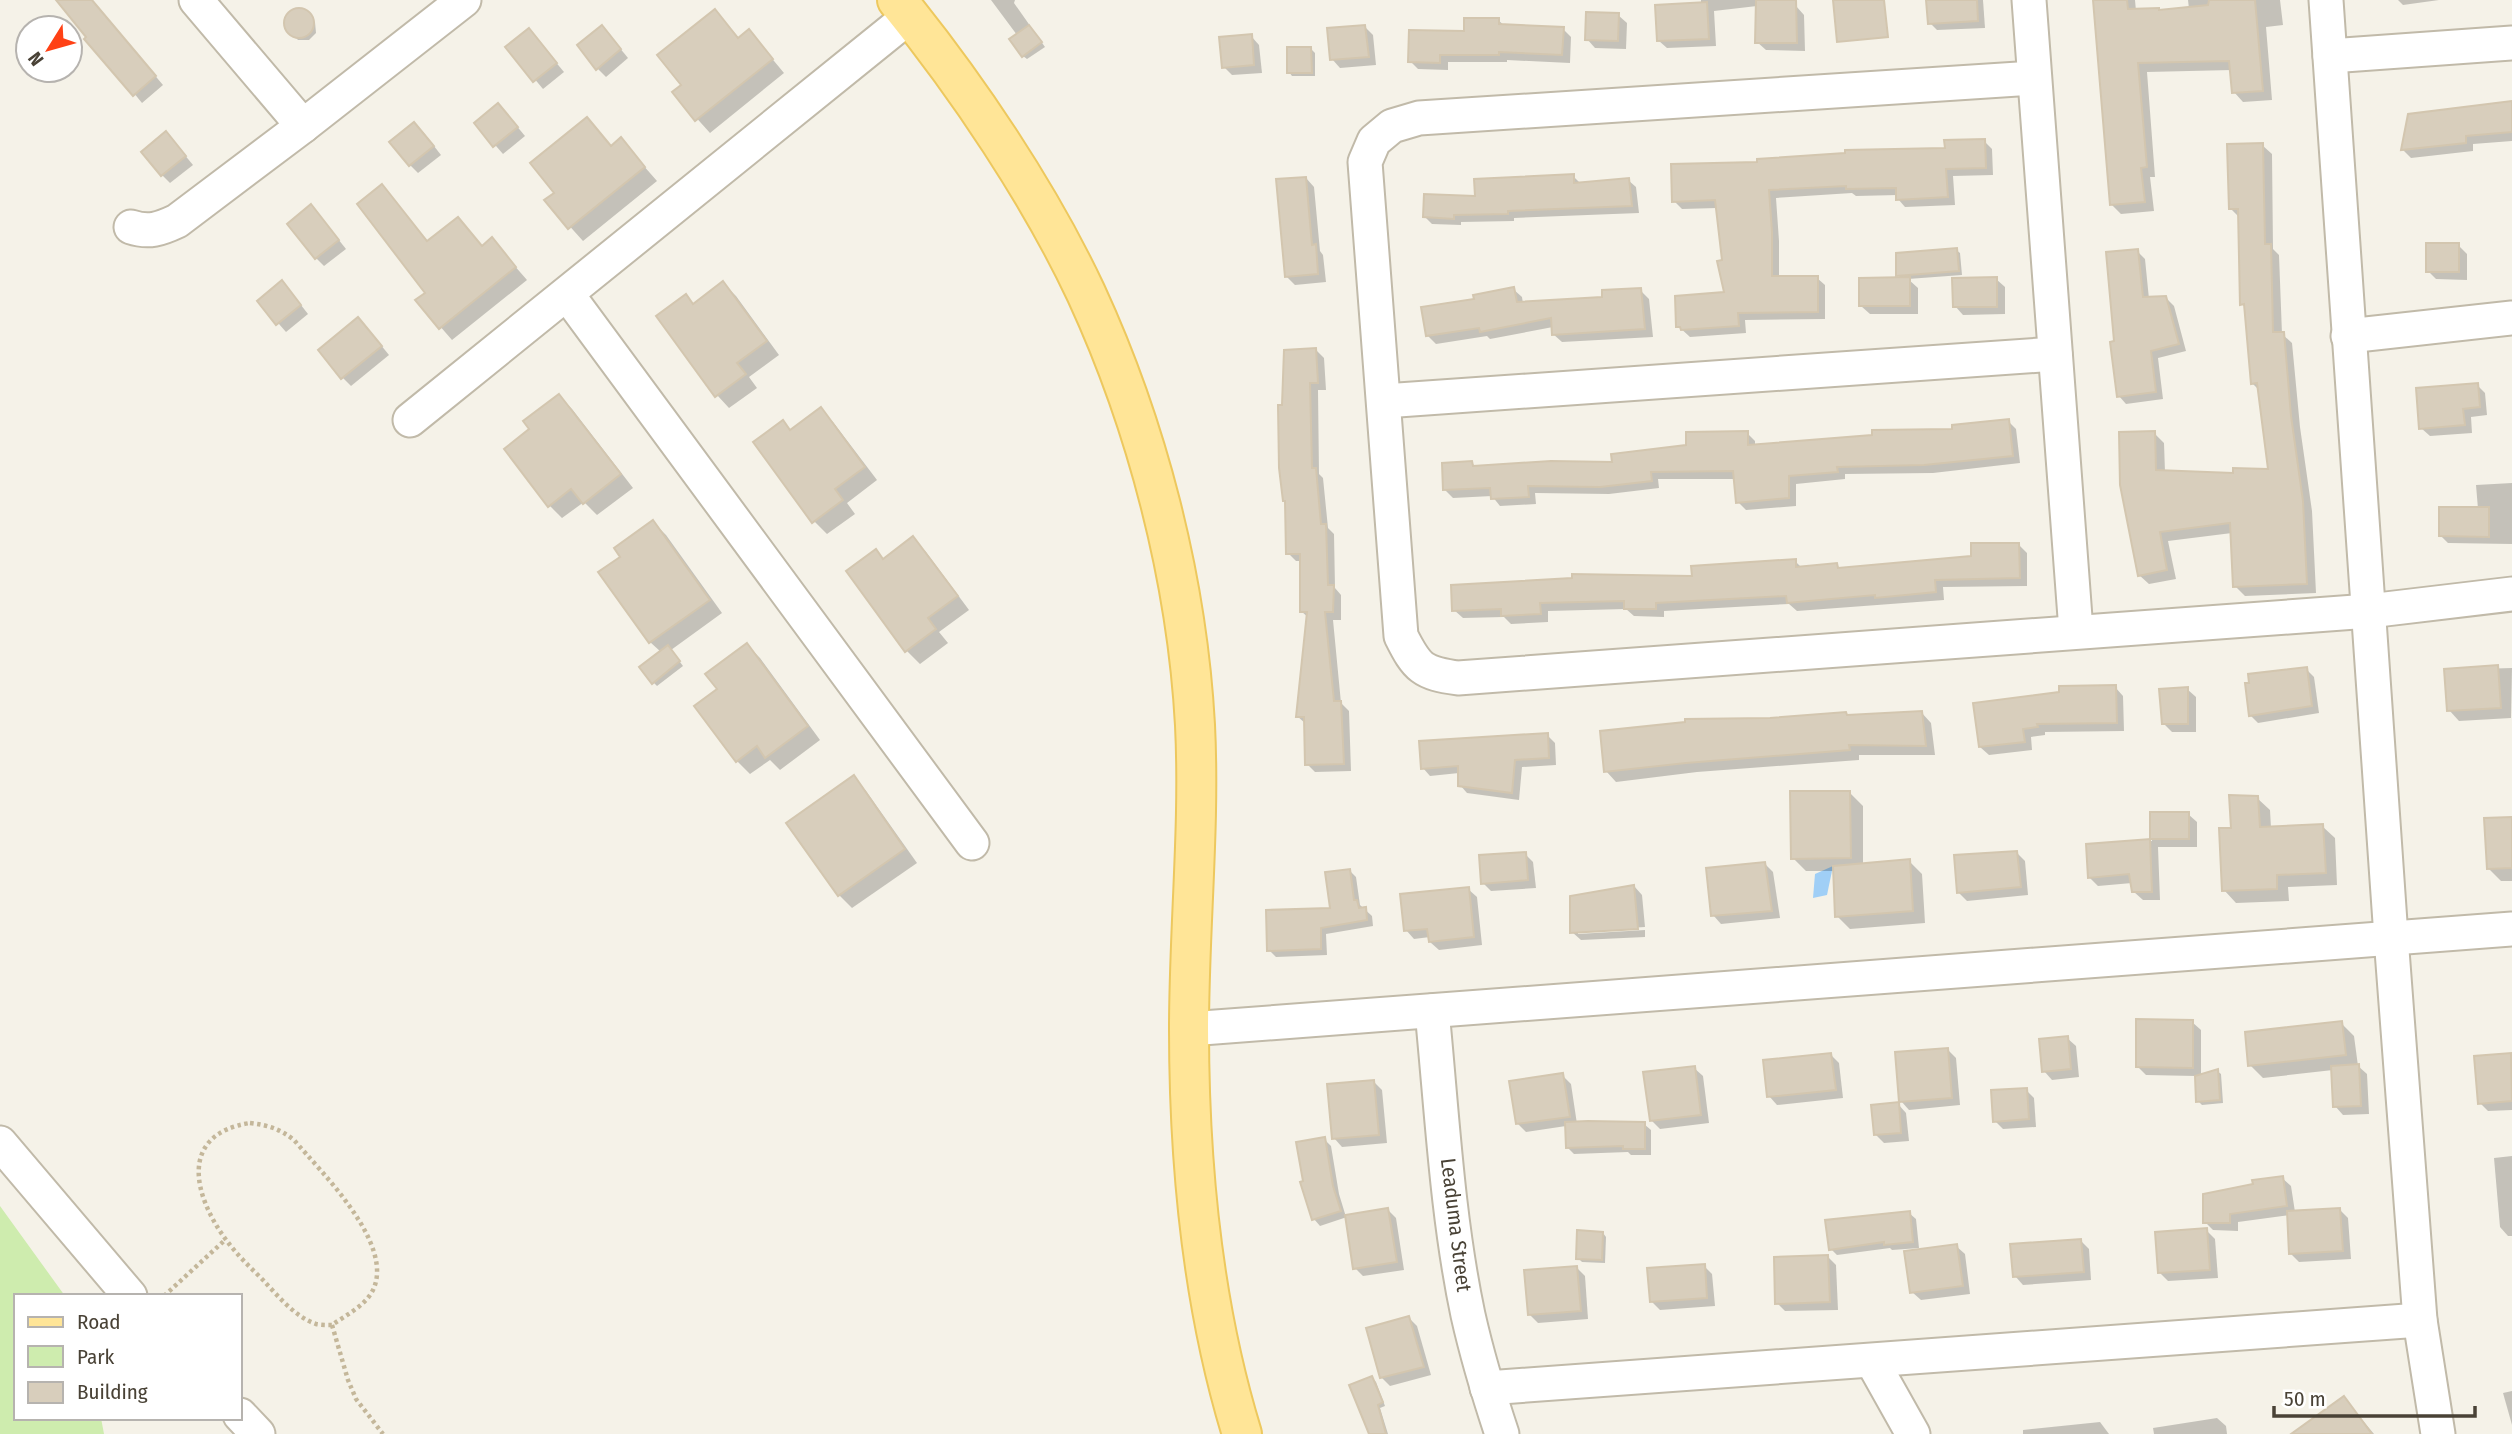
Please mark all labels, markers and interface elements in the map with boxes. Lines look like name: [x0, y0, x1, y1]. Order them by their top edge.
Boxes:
north arrow: [14, 14, 84, 84]
text: N: [23, 47, 48, 70]
street label: Leaduma Street: [1435, 1157, 1477, 1293]
legend: [14, 1294, 242, 1420]
text: Road: [77, 1309, 121, 1335]
text: Park: [77, 1344, 115, 1370]
scale bar: [2274, 1374, 2475, 1418]
text: Building: [77, 1379, 148, 1405]
text: 50 m: [2284, 1386, 2326, 1412]

